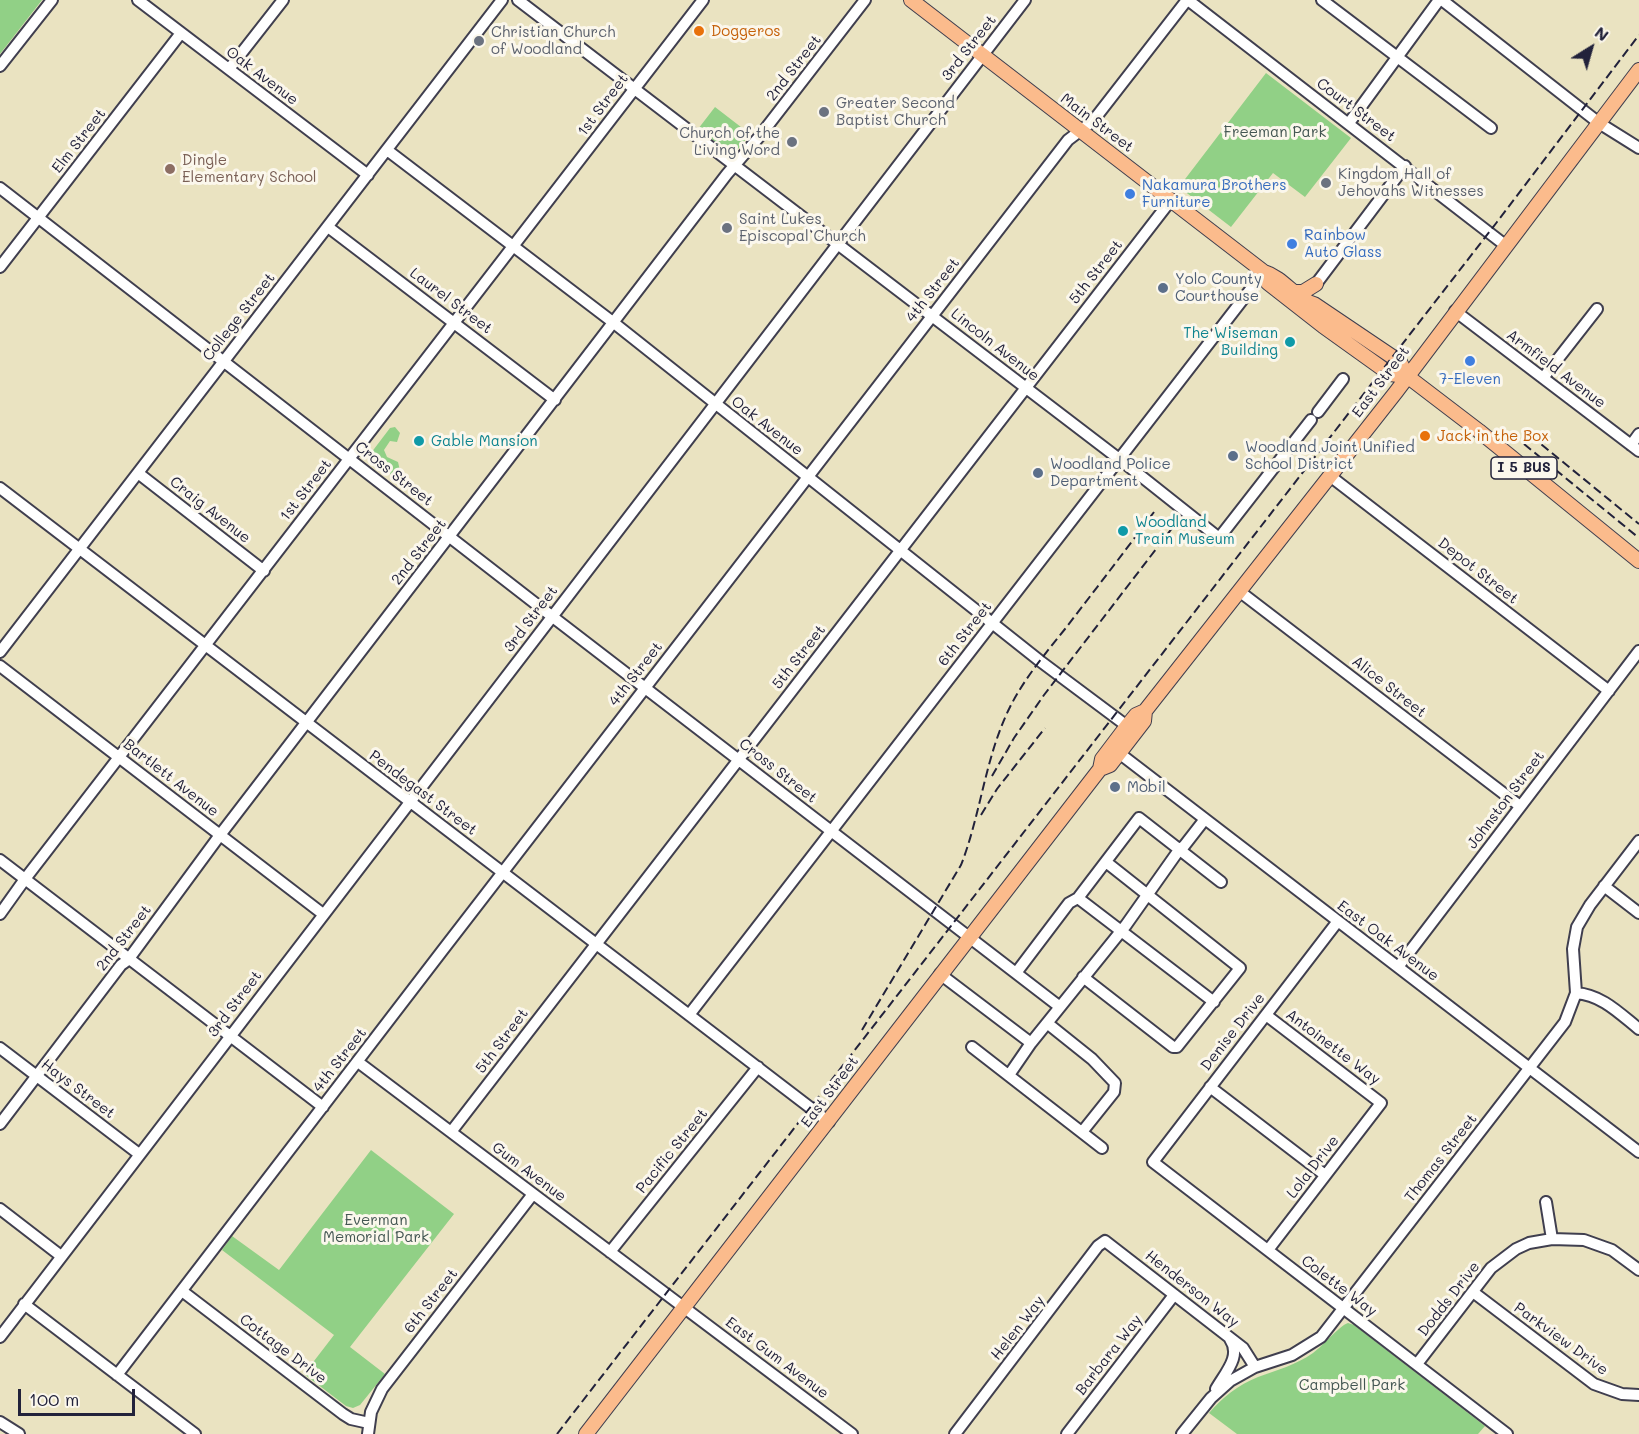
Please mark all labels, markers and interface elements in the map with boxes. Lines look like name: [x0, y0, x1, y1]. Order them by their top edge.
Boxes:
street label: 3rd Street: [938, 12, 1000, 84]
north arrow: [1561, 18, 1621, 78]
text: N: [1591, 21, 1613, 45]
place label: Doggeros: [711, 22, 781, 40]
place label: Christian Church of Woodland: [491, 23, 615, 58]
marker: Doggeros: [692, 24, 706, 38]
street label: 2nd Street: [763, 31, 825, 105]
marker: Christian Church of Woodland: [472, 34, 486, 48]
street label: Oak Avenue: [222, 43, 302, 109]
street label: 1st Street: [574, 70, 632, 140]
street label: Court Street: [1313, 74, 1399, 146]
street label: Main Street: [1057, 90, 1137, 156]
place label: Greater Second Baptist Church: [836, 94, 955, 129]
street label: Elm Street: [48, 105, 110, 177]
marker: Greater Second Baptist Church: [817, 105, 831, 119]
park label: Freeman Park: [1224, 123, 1326, 141]
place label: Church of the Living Word: [679, 124, 780, 159]
marker: Church of the Living Word: [785, 135, 799, 149]
place label: Dingle Elementary School: [182, 151, 317, 186]
marker: Dingle Elementary School: [163, 162, 177, 176]
place label: Kingdom Hall of Jehovahs Witnesses: [1338, 165, 1484, 200]
place label: Nakamura Brothers Furniture: [1142, 176, 1286, 211]
marker: Kingdom Hall of Jehovahs Witnesses: [1319, 176, 1333, 190]
marker: Nakamura Brothers Furniture: [1123, 187, 1137, 201]
place label: Saint Lukes Episcopal Church: [739, 210, 866, 245]
marker: Saint Lukes Episcopal Church: [720, 221, 734, 235]
place label: Rainbow Auto Glass: [1304, 226, 1382, 261]
street label: 5th Street: [1065, 236, 1127, 308]
marker: Rainbow Auto Glass: [1285, 237, 1299, 251]
street label: 4th Street: [902, 254, 964, 326]
street label: Laurel Street: [406, 264, 496, 338]
street label: College Street: [199, 269, 279, 365]
place label: Yolo County Courthouse: [1175, 270, 1262, 305]
marker: Yolo County Courthouse: [1156, 281, 1170, 295]
street label: Lincoln Avenue: [947, 305, 1043, 385]
place label: The Wiseman Building: [1183, 324, 1278, 359]
street label: Armfield Avenue: [1503, 326, 1609, 412]
marker: The Wiseman Building: [1283, 335, 1297, 349]
street label: East Street: [1348, 343, 1414, 421]
marker: 7-Eleven: [1463, 354, 1477, 368]
place label: 7-Eleven: [1439, 370, 1501, 388]
street label: Oak Avenue: [728, 392, 806, 460]
place label: Jack in the Box: [1437, 427, 1549, 445]
marker: Jack in the Box: [1418, 429, 1432, 443]
place label: Gable Mansion: [431, 432, 538, 450]
marker: Gable Mansion: [412, 434, 426, 448]
street label: Cross Street: [351, 438, 437, 510]
place label: Woodland Joint Unified School District: [1245, 438, 1415, 473]
marker: Woodland Joint Unified School District: [1226, 449, 1240, 463]
place label: Woodland Police Department: [1050, 455, 1171, 490]
street label: 1st Street: [276, 456, 336, 524]
road number: I 5 BUS: [1491, 457, 1557, 479]
marker: Woodland Police Department: [1031, 466, 1045, 480]
street label: Craig Avenue: [166, 473, 254, 547]
place label: Woodland Train Museum: [1135, 513, 1235, 548]
street label: 2nd Street: [388, 515, 450, 589]
marker: Woodland Train Museum: [1116, 524, 1130, 538]
street label: Depot Street: [1434, 534, 1522, 608]
street label: 3rd Street: [500, 582, 562, 656]
street label: 6th Street: [934, 598, 996, 670]
street label: 5th Street: [768, 621, 830, 693]
street label: 4th Street: [605, 638, 667, 710]
street label: Alice Street: [1348, 652, 1430, 722]
street label: Bartlett Avenue: [120, 735, 222, 821]
street label: Cross Street: [735, 735, 821, 807]
street label: Pendegast Street: [366, 747, 480, 839]
street label: Johnston Street: [1463, 748, 1549, 852]
place label: Mobil: [1127, 778, 1166, 796]
marker: Mobil: [1108, 780, 1122, 794]
street label: East Oak Avenue: [1334, 897, 1442, 985]
street label: 2nd Street: [93, 901, 155, 975]
street label: 3rd Street: [204, 967, 266, 1041]
street label: Denise Drive: [1197, 990, 1269, 1074]
street label: 5th Street: [472, 1005, 532, 1077]
street label: Antoinette Way: [1282, 1006, 1384, 1088]
street label: 4th Street: [309, 1024, 371, 1096]
street label: East Street: [797, 1053, 863, 1131]
street label: Hays Street: [38, 1055, 118, 1123]
street label: Pacific Street: [632, 1105, 712, 1197]
street label: Thomas Street: [1401, 1110, 1481, 1206]
street label: Lola Drive: [1283, 1132, 1343, 1202]
street label: Gum Avenue: [488, 1138, 570, 1206]
park label: Everman Memorial Park: [323, 1211, 429, 1246]
street label: Henderson Way: [1141, 1247, 1243, 1331]
street label: Colette Way: [1298, 1252, 1380, 1320]
street label: Dodds Drive: [1414, 1258, 1484, 1340]
street label: 6th Street: [400, 1265, 462, 1337]
street label: Helen Way: [987, 1292, 1049, 1364]
street label: Parkview Drive: [1510, 1299, 1612, 1379]
street label: Cottage Drive: [236, 1310, 330, 1388]
street label: Barbara Way: [1072, 1311, 1146, 1399]
street label: East Gum Avenue: [722, 1313, 832, 1403]
park label: Campbell Park: [1299, 1376, 1405, 1394]
scale bar: [21, 1377, 138, 1415]
text: 100 m: [29, 1387, 79, 1411]

